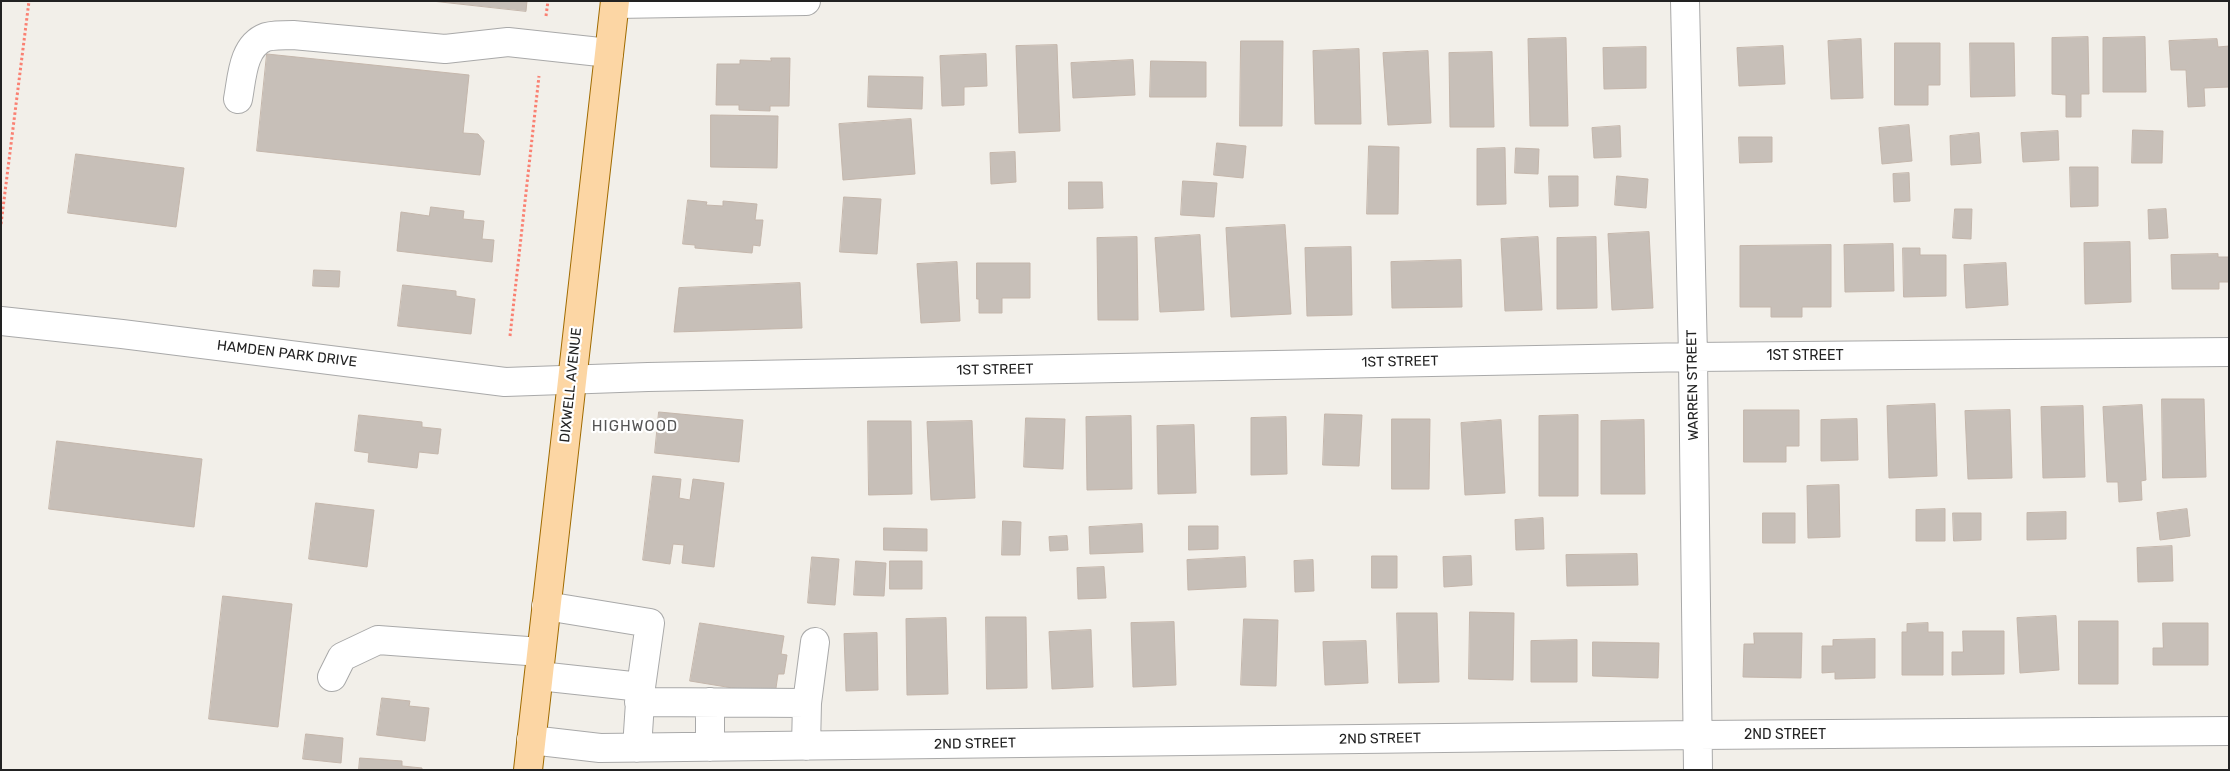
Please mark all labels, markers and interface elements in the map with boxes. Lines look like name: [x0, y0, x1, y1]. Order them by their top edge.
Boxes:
street label: DIXWELL AVENUE: [557, 327, 585, 443]
street label: WARREN STREET: [1684, 329, 1702, 441]
street label: HAMDEN PARK DRIVE: [216, 337, 358, 371]
street label: 1ST STREET: [1766, 348, 1844, 364]
street label: 1ST STREET: [1361, 353, 1439, 371]
street label: 1ST STREET: [956, 361, 1034, 379]
district label: HIGHWOOD: [591, 418, 679, 436]
street label: 2ND STREET: [1744, 727, 1826, 743]
street label: 2ND STREET: [1339, 730, 1421, 748]
street label: 2ND STREET: [934, 735, 1016, 753]

